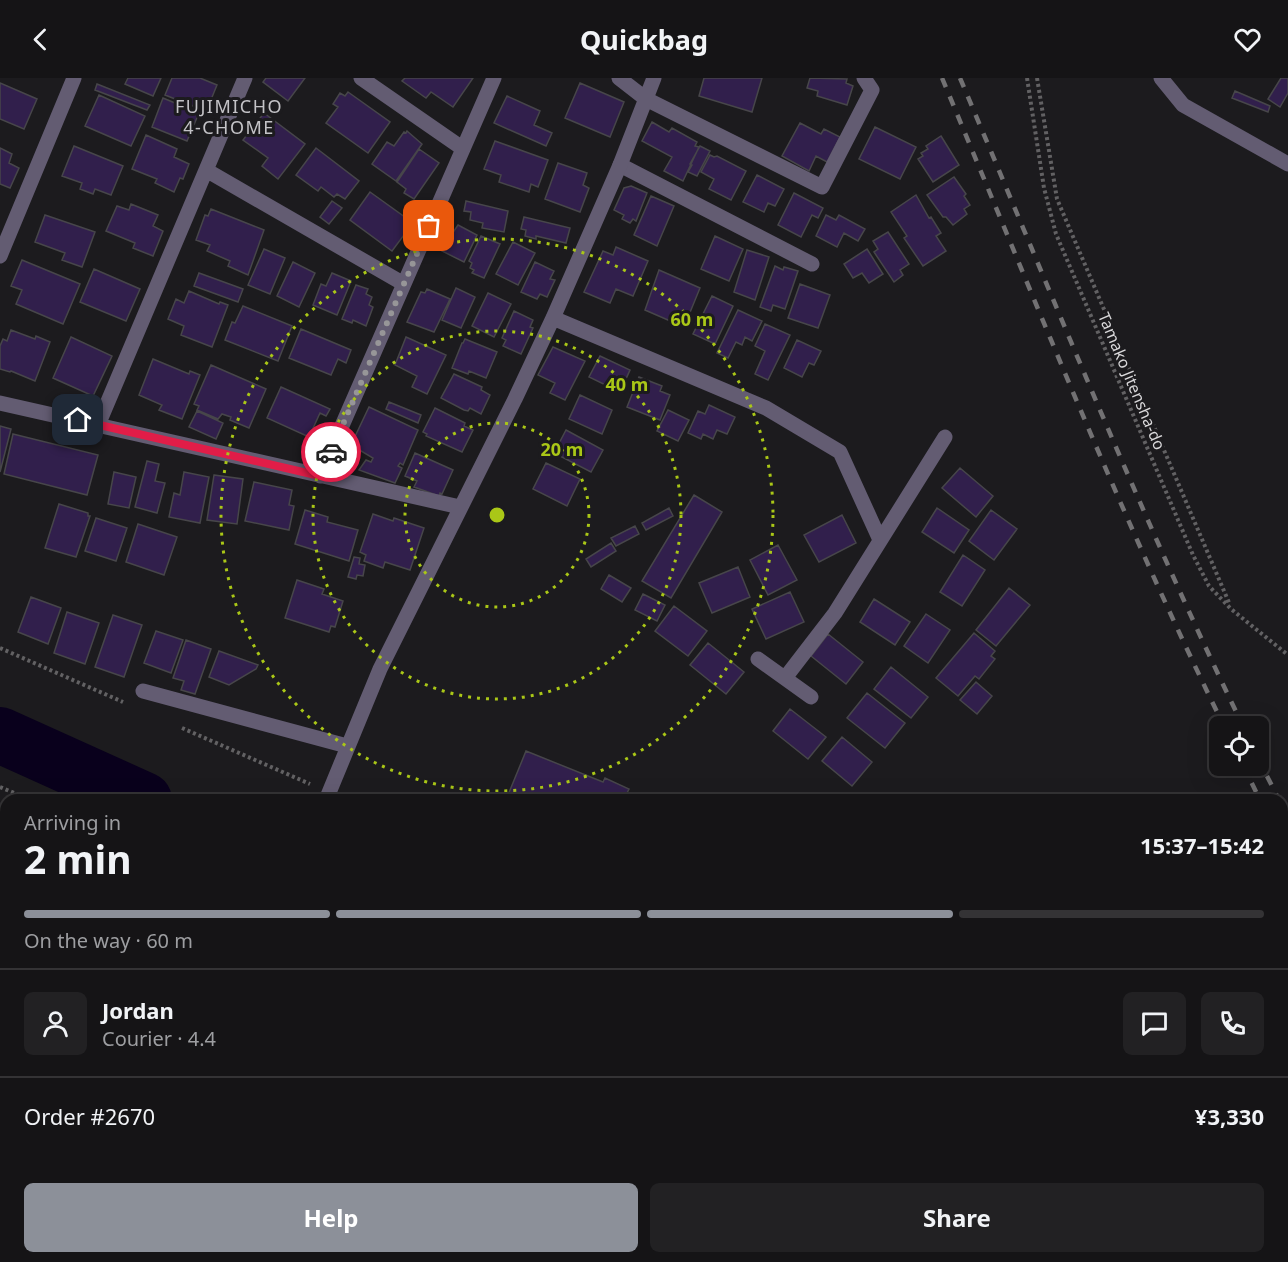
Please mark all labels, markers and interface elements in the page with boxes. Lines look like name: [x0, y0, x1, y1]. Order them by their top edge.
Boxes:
text: Quickbag: [580, 21, 708, 58]
icon: back: [24, 23, 57, 56]
icon: heart: [1231, 23, 1264, 56]
district label: FUJIMICHO 4-CHOME: [175, 94, 283, 139]
pin: [403, 200, 454, 251]
icon: bag: [412, 209, 445, 242]
text: 60 m: [671, 307, 713, 331]
street label: Tamako Jitensha-do: [1093, 309, 1171, 453]
text: 40 m: [606, 372, 648, 396]
pin: [52, 394, 103, 445]
icon: home: [61, 403, 94, 436]
courier: [301, 422, 361, 482]
icon: car: [315, 436, 348, 469]
text: 20 m: [541, 437, 583, 461]
centre of rings: [487, 505, 507, 525]
map controls: [1209, 716, 1269, 776]
button: locate: [1209, 716, 1269, 776]
text: Arriving in: [24, 809, 121, 836]
text: 15:37–15:42: [1140, 830, 1264, 860]
text: 2 min: [24, 832, 131, 885]
text: On the way · 60 m: [24, 927, 193, 954]
button: person: [24, 992, 87, 1055]
button: chat: [1123, 992, 1186, 1055]
button: phone: [1201, 992, 1264, 1055]
text: Jordan: [102, 995, 174, 1025]
text: Courier · 4.4: [102, 1025, 216, 1052]
text: Order #2670: [24, 1101, 155, 1131]
text: ¥3,330: [1195, 1101, 1264, 1131]
button: Help: [24, 1183, 638, 1252]
button: Share: [650, 1183, 1264, 1252]

